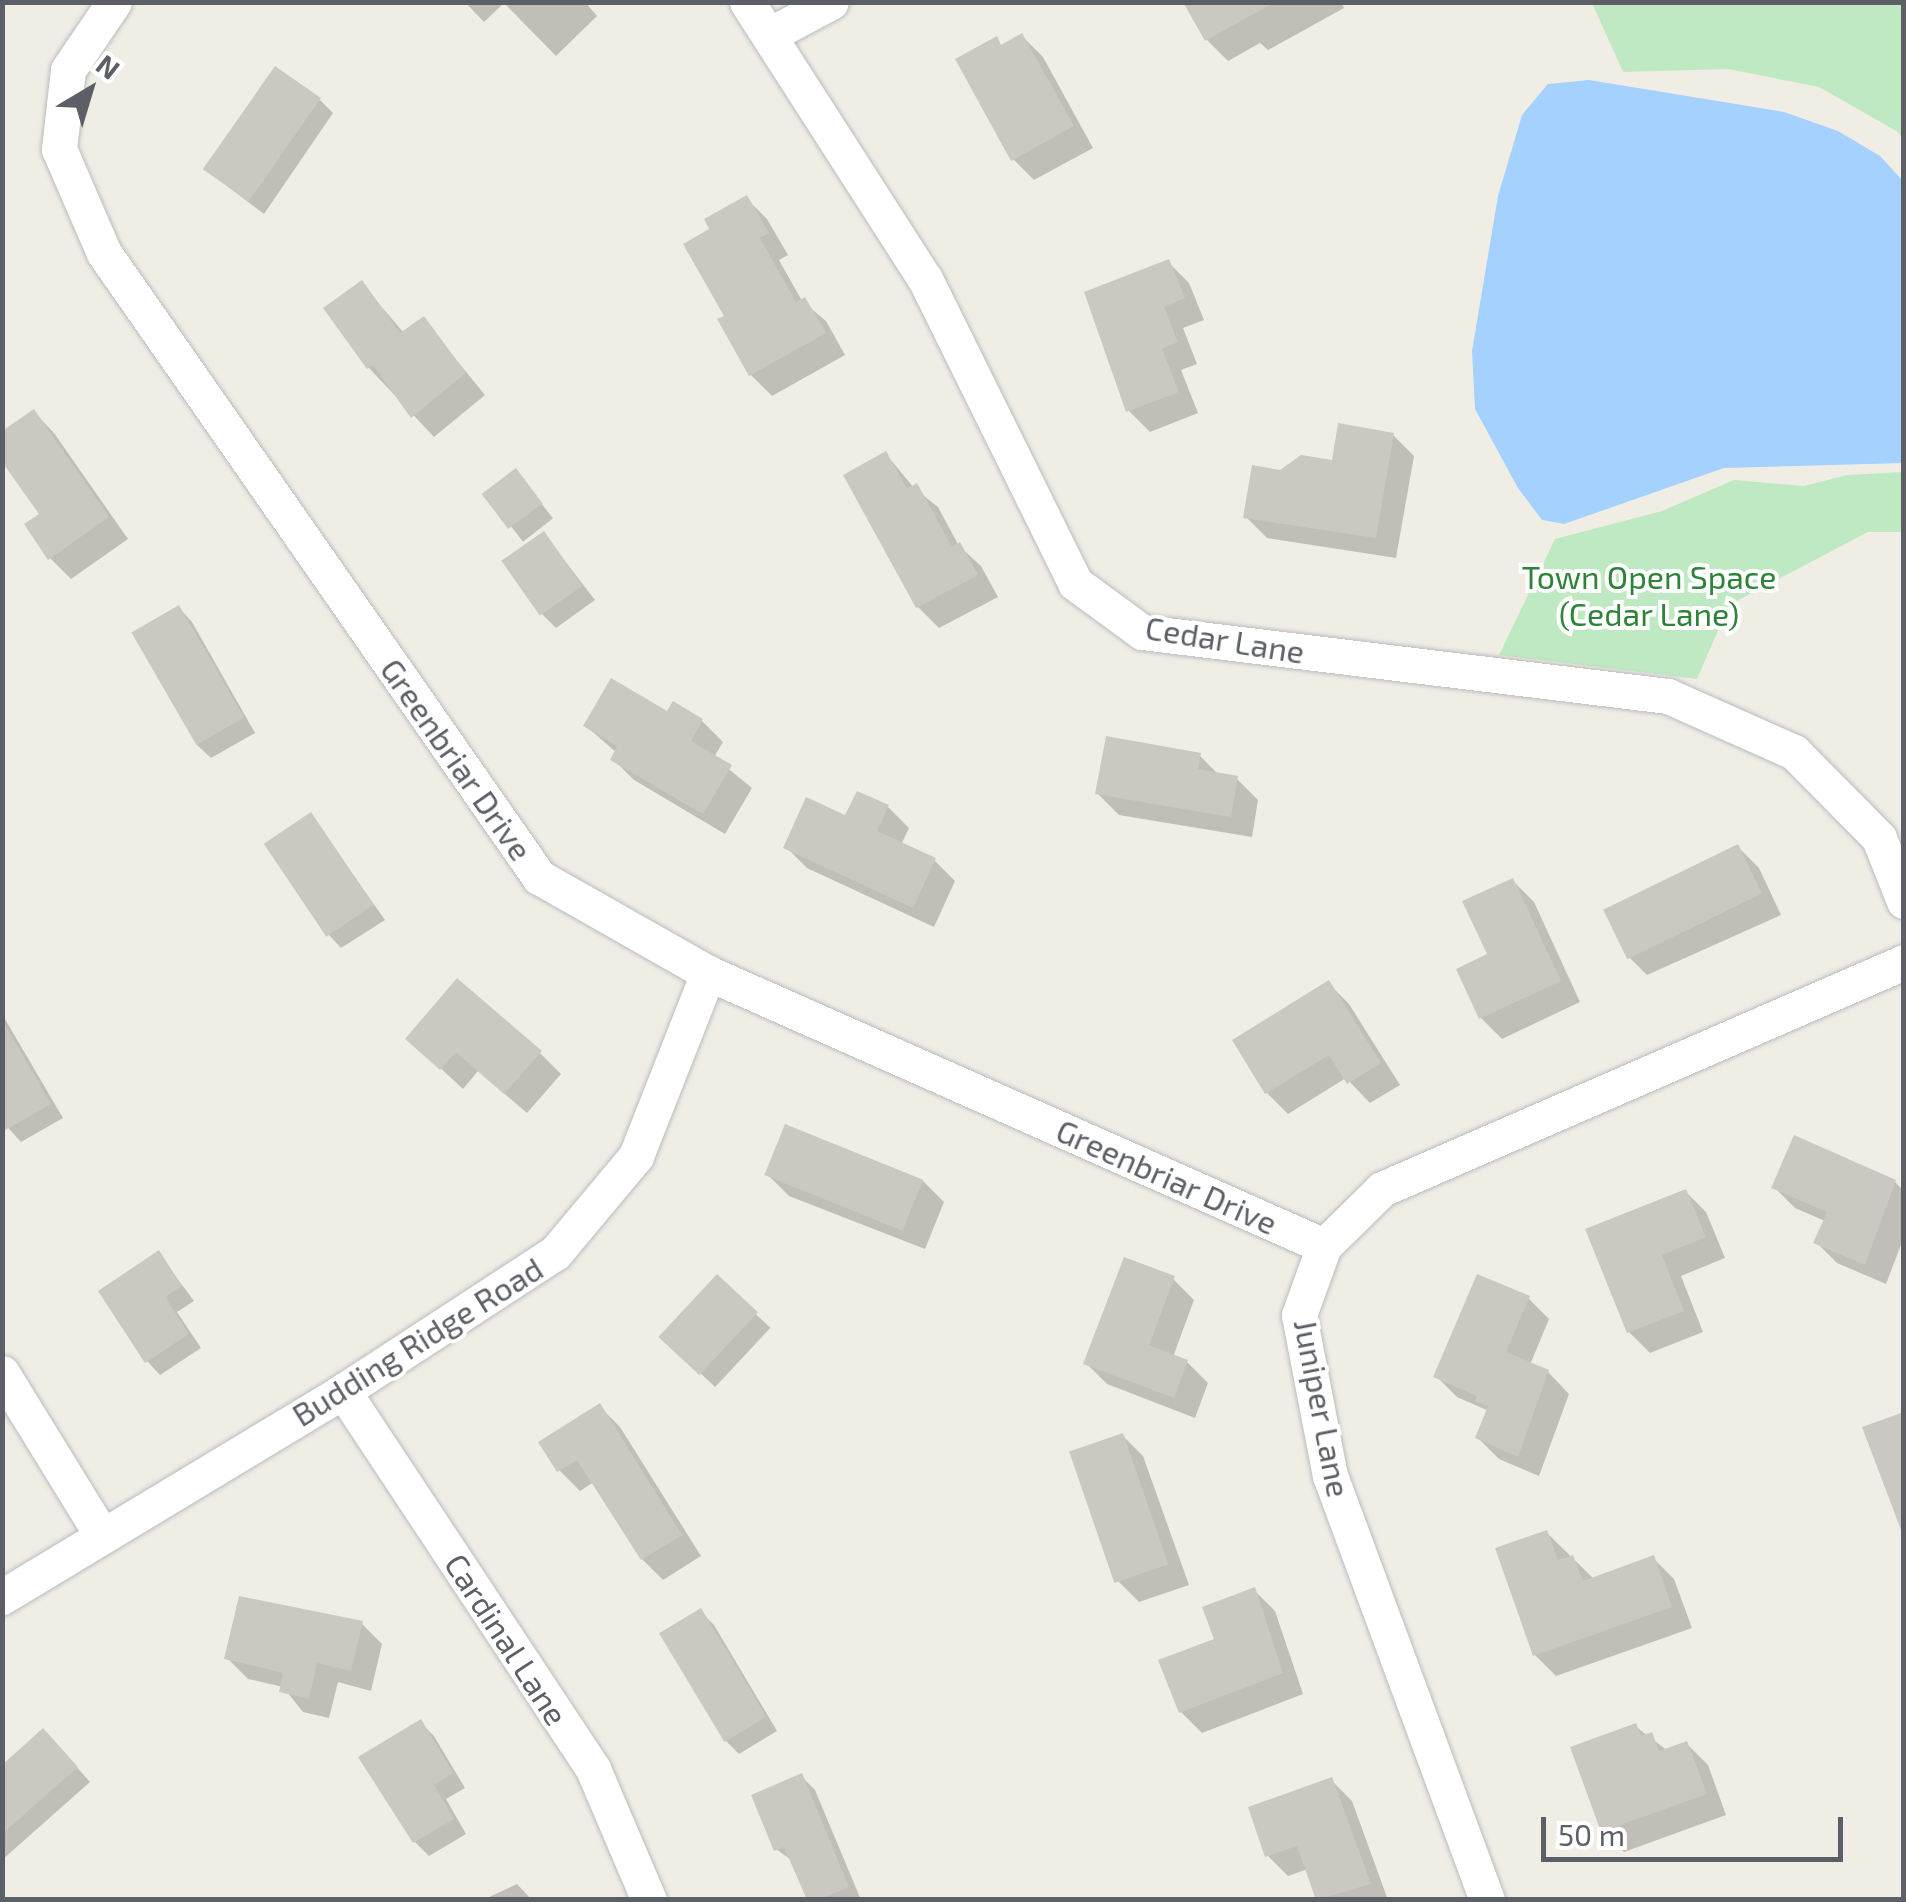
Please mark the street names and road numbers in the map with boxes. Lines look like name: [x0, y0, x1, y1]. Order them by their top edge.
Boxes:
street label: Cedar Lane: [1142, 607, 1308, 671]
street label: Greenbriar Drive: [373, 651, 541, 867]
street label: Greenbriar Drive: [1050, 1110, 1284, 1242]
street label: Budding Ridge Road: [285, 1248, 549, 1434]
street label: Juniper Lane: [1287, 1315, 1359, 1501]
street label: Cardinal Lane: [437, 1546, 577, 1732]

